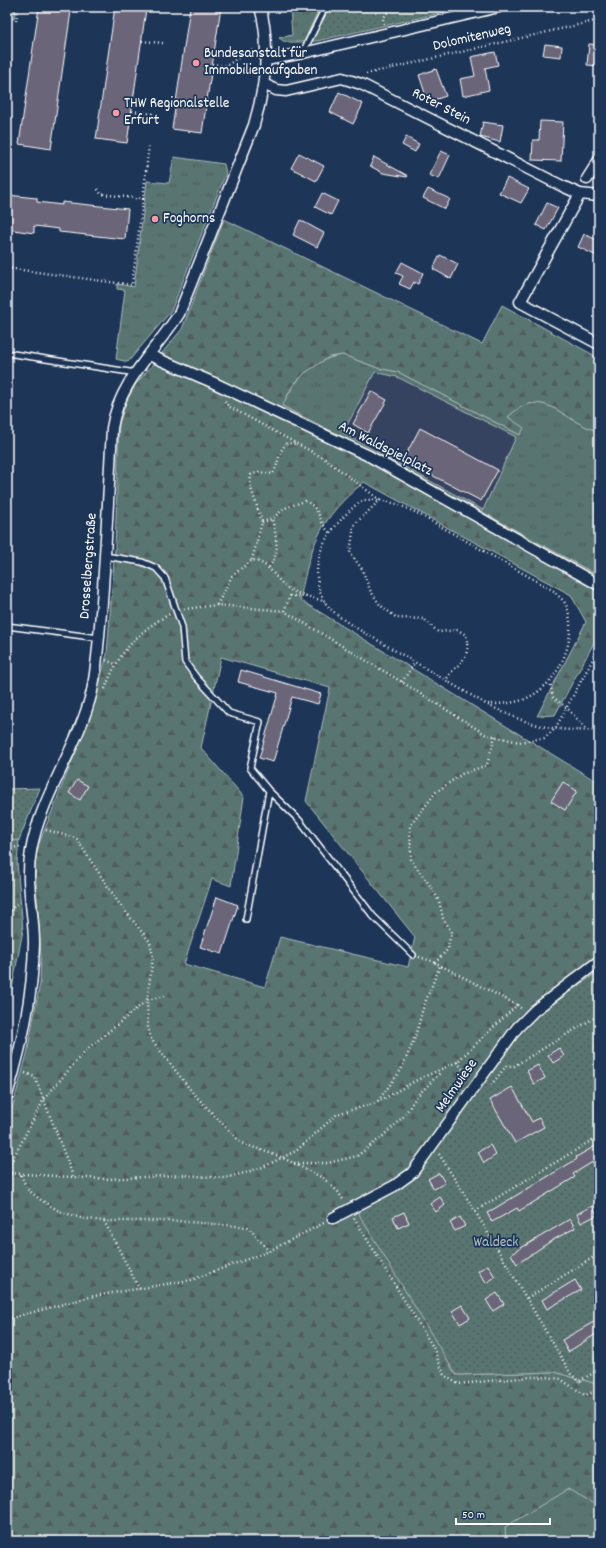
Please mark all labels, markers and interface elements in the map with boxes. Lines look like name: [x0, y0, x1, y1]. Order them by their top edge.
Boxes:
street label: Dolomitenweg: [431, 18, 513, 58]
place label: Bundesanstalt für Immobilienaufgaben: [204, 43, 318, 82]
marker: Bundesanstalt für Immobilienaufgaben: [191, 58, 201, 68]
street label: Roter Stein: [408, 83, 474, 131]
place label: THW Regionalstelle Erfurt: [124, 93, 230, 132]
marker: THW Regionalstelle Erfurt: [111, 108, 121, 118]
place label: Foghorns: [163, 208, 215, 230]
marker: Foghorns: [150, 214, 160, 224]
street label: Am Waldspielplatz: [334, 416, 436, 482]
street label: Drosselbergstraße: [74, 512, 104, 620]
street label: Melmwiese: [430, 1054, 484, 1117]
park label: Waldeck: [473, 1232, 519, 1254]
scale bar: [456, 1500, 550, 1526]
text: 50 m: [462, 1507, 485, 1524]

